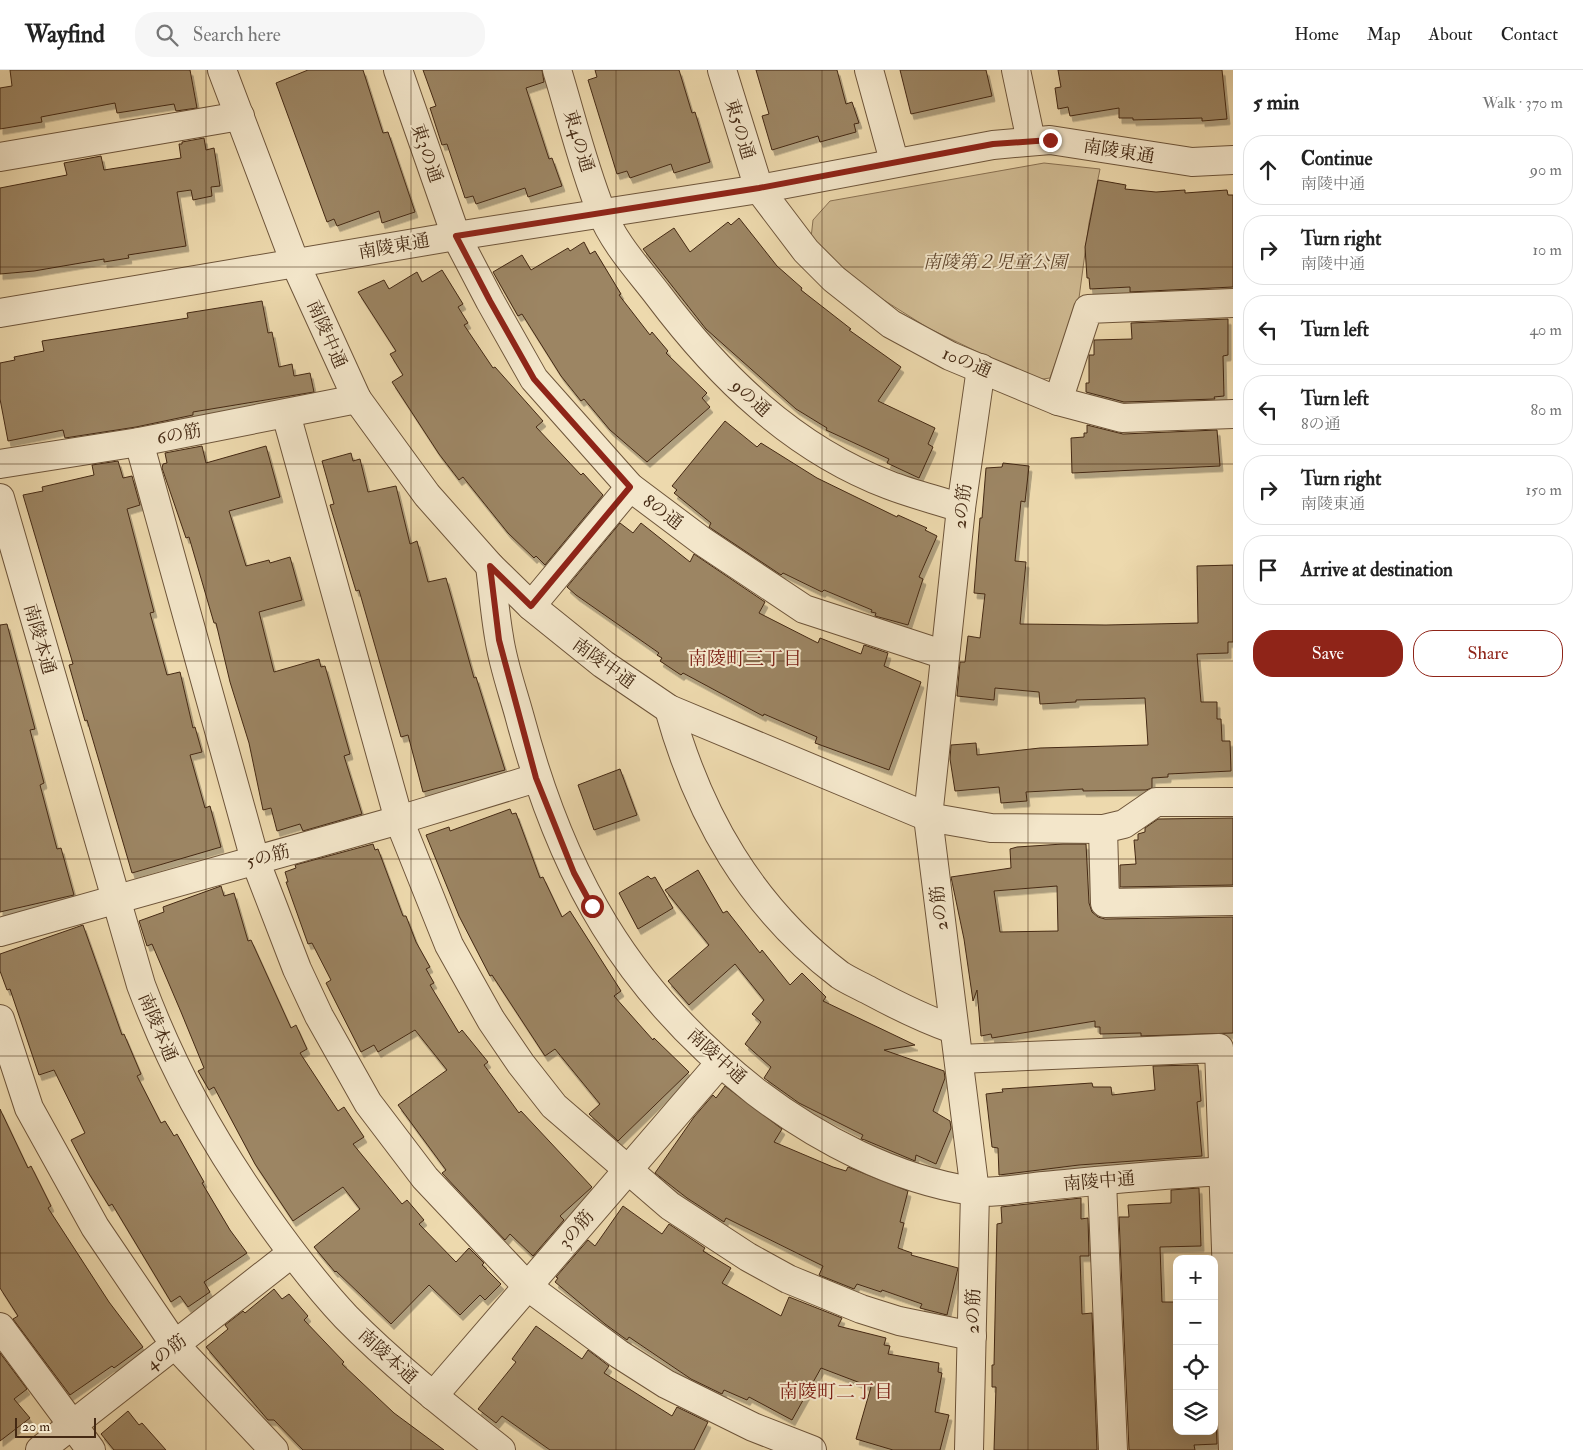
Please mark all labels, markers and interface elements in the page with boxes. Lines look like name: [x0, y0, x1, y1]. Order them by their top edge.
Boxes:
search box: [135, 12, 485, 57]
text: Wayfind: [25, 19, 105, 50]
icon: search: [153, 21, 181, 49]
text: Search here: [193, 23, 281, 47]
text: Home: [1294, 23, 1339, 46]
text: Map: [1367, 23, 1401, 46]
text: About: [1429, 23, 1473, 46]
text: Contact: [1501, 23, 1558, 46]
text: 5 min: [1253, 89, 1299, 116]
text: Walk · 370 m: [1482, 93, 1563, 113]
street label: 東5の通: [719, 96, 760, 162]
street label: 東4の通: [558, 107, 599, 175]
street label: 東3の通: [406, 121, 447, 186]
route end: [1039, 129, 1062, 152]
street label: 南陵東通: [1082, 135, 1156, 168]
text: Continue: [1301, 147, 1372, 171]
icon: ahead: [1254, 156, 1282, 184]
text: 90 m: [1530, 160, 1562, 180]
text: 南陵中通: [1301, 174, 1365, 194]
text: Turn right: [1301, 227, 1381, 251]
street label: 南陵東通: [357, 229, 432, 264]
icon: right: [1254, 236, 1282, 264]
text: 10 m: [1532, 240, 1562, 260]
park label: 南陵第２児童公園: [923, 251, 1070, 274]
text: 南陵中通: [1301, 254, 1365, 274]
street label: 南陵中通: [301, 297, 352, 372]
icon: left: [1254, 316, 1282, 344]
text: Turn left: [1301, 318, 1369, 342]
text: 40 m: [1529, 320, 1562, 340]
street label: 10の通: [939, 342, 995, 383]
street label: 9の通: [725, 373, 775, 422]
text: Turn left: [1301, 387, 1369, 411]
icon: left: [1254, 396, 1282, 424]
text: 80 m: [1531, 400, 1562, 420]
text: 8の通: [1301, 414, 1341, 434]
street label: 6の筋: [155, 419, 203, 450]
text: Turn right: [1301, 467, 1381, 491]
icon: right: [1254, 476, 1282, 504]
text: 150 m: [1525, 480, 1562, 500]
street label: 2の筋: [948, 482, 977, 530]
street label: 8の通: [638, 490, 687, 535]
text: 南陵東通: [1301, 494, 1365, 514]
icon: arrive: [1254, 556, 1282, 584]
text: Arrive at destination: [1301, 558, 1453, 582]
street label: 南陵本通: [19, 601, 60, 677]
button: Save: [1253, 630, 1403, 677]
button: Share: [1413, 630, 1563, 677]
street label: 南陵中通: [568, 633, 640, 694]
district label: 南陵町三丁目: [688, 647, 802, 671]
street label: 5の筋: [244, 840, 292, 873]
street label: 2の筋: [925, 884, 954, 932]
route start: [581, 895, 604, 918]
street label: 南陵本通: [133, 990, 182, 1065]
street label: 南陵中通: [682, 1024, 751, 1089]
street label: 南陵中通: [1062, 1167, 1136, 1196]
street label: 3の筋: [554, 1206, 599, 1253]
map controls: [1173, 1255, 1218, 1435]
button: +: [1173, 1255, 1218, 1300]
street label: 2の筋: [962, 1288, 985, 1334]
button: −: [1173, 1300, 1218, 1345]
street label: 南陵本通: [353, 1324, 422, 1389]
street label: 4の筋: [141, 1329, 191, 1376]
button: locate: [1173, 1345, 1218, 1390]
district label: 南陵町二丁目: [779, 1380, 893, 1404]
button: layers: [1173, 1390, 1218, 1435]
scale bar: [15, 1415, 96, 1438]
text: 20 m: [22, 1418, 50, 1435]

